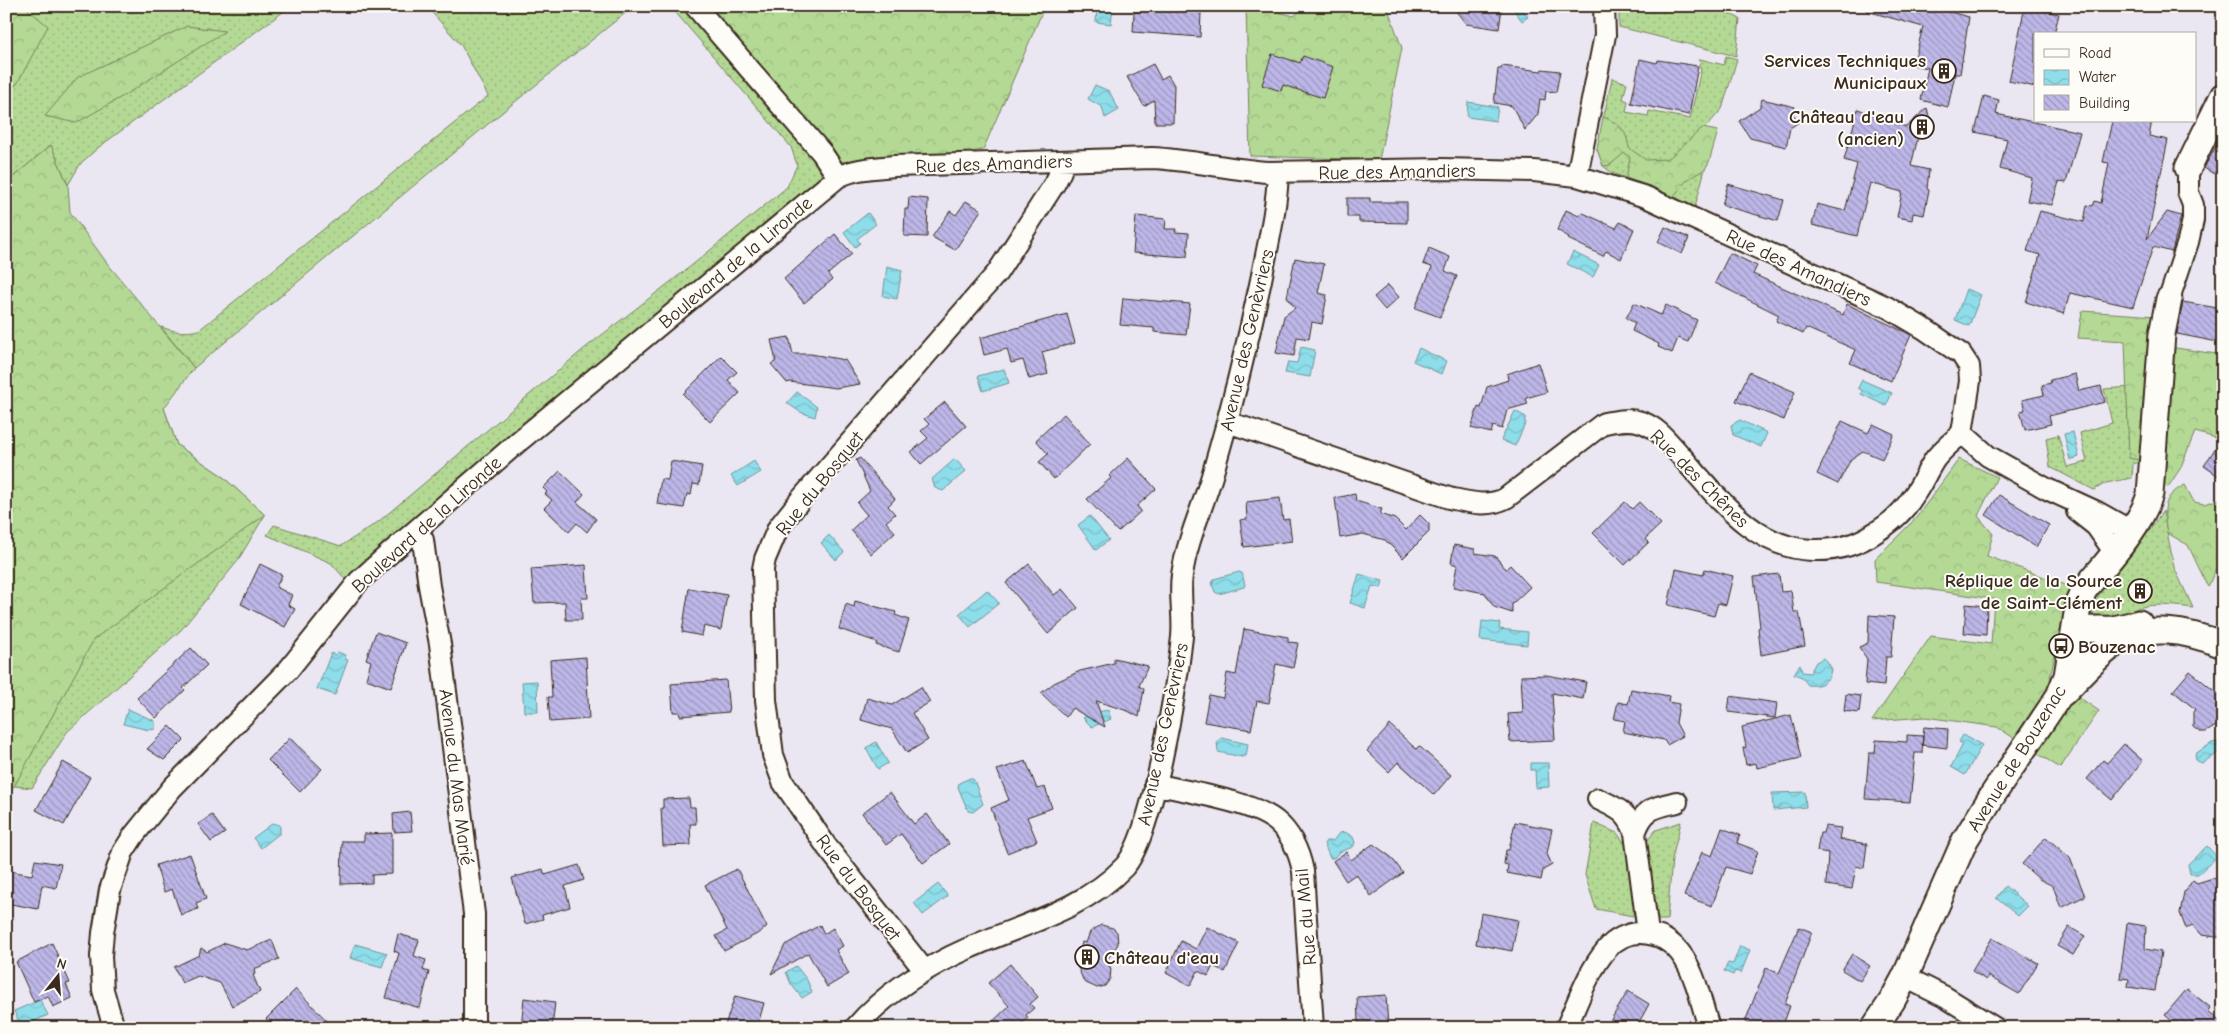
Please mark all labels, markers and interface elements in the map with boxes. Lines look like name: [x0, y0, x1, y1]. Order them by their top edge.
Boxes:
legend: [2034, 32, 2196, 122]
text: Road: [2079, 44, 2111, 62]
place label: Services Techniques Municipaux: [1764, 50, 1927, 94]
building icon: Services Techniques Municipaux: [1931, 58, 1957, 84]
text: Water: [2079, 68, 2116, 86]
text: Building: [2079, 94, 2130, 112]
place label: Château d'eau (ancien): [1789, 106, 1904, 150]
building icon: Château d'eau (ancien): [1909, 114, 1935, 140]
street label: Rue des Amandiers: [915, 150, 1073, 178]
street label: Rue des Amandiers: [1318, 160, 1476, 184]
street label: Boulevard de la Lironde: [654, 192, 817, 333]
street label: Rue des Amandiers: [1723, 225, 1875, 311]
street label: Avenue des Genèvriers: [1215, 247, 1279, 433]
street label: Rue des Chênes: [1646, 425, 1753, 533]
street label: Rue du Bosquet: [771, 427, 869, 540]
street label: Boulevard de la Lironde: [347, 452, 506, 598]
place label: Réplique de la Source de Saint-Clément: [1945, 570, 2123, 614]
building icon: Réplique de la Source de Saint-Clément: [2127, 578, 2153, 604]
bus stop icon: Bouzenac: [2048, 633, 2074, 659]
place label: Bouzenac: [2078, 636, 2155, 658]
street label: Avenue des Genèvriers: [1133, 641, 1193, 827]
street label: Avenue de Bouzenac: [1963, 681, 2071, 836]
street label: Avenue du Mas Marié: [434, 688, 478, 867]
street label: Rue du Bosquet: [811, 830, 906, 945]
street label: Rue du Mail: [1291, 868, 1321, 966]
building icon: Château d'eau: [1074, 944, 1100, 970]
place label: Château d'eau: [1104, 947, 1219, 969]
north arrow: [32, 952, 82, 1002]
text: N: [55, 955, 69, 974]

